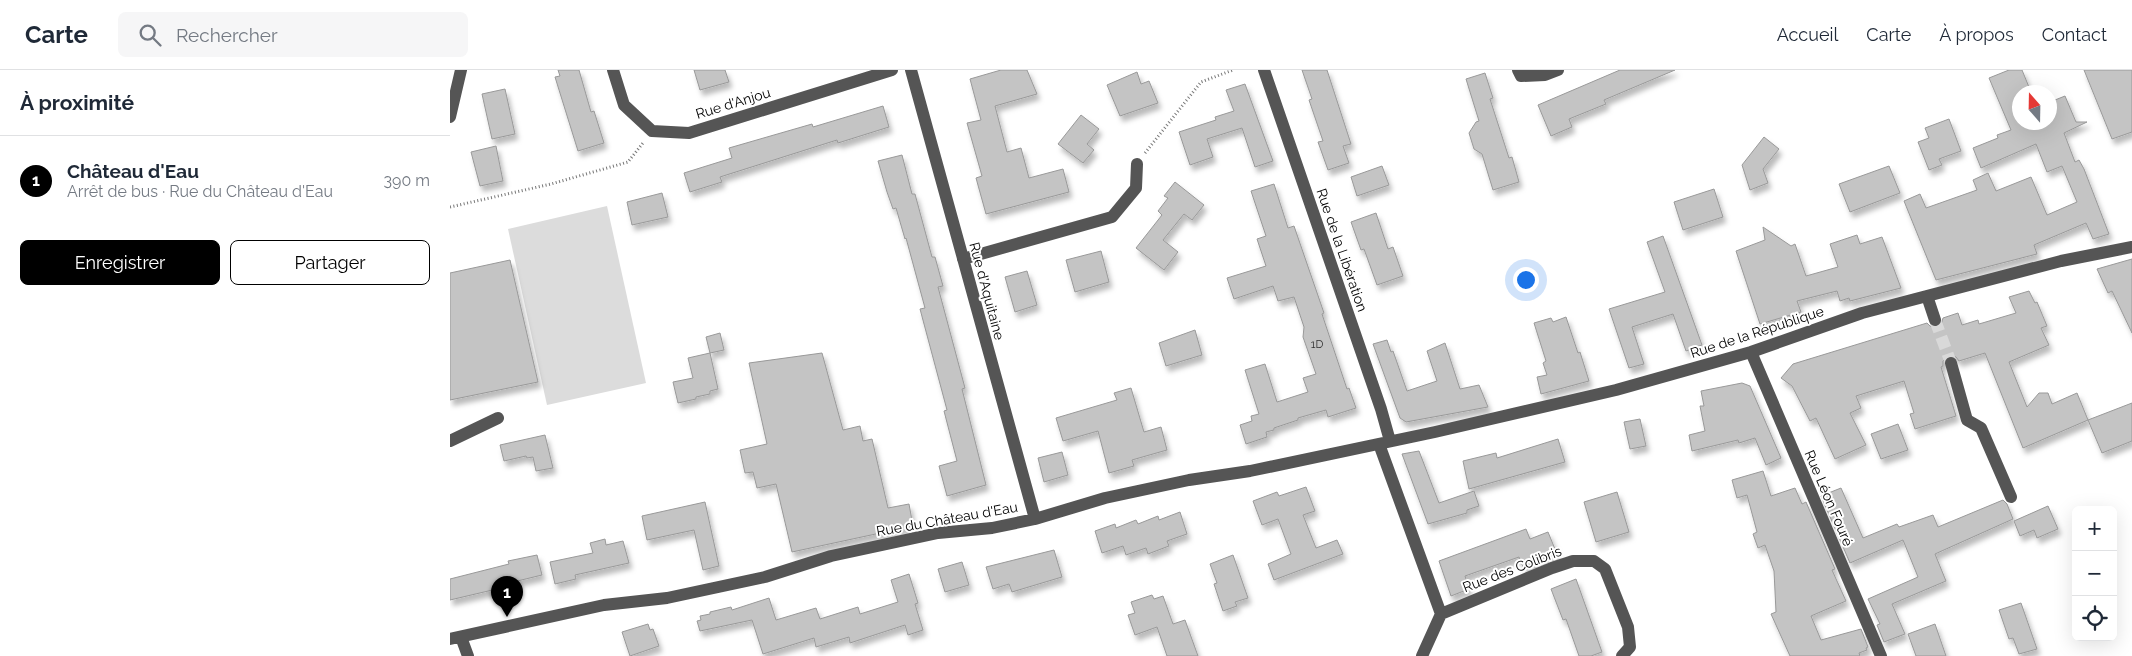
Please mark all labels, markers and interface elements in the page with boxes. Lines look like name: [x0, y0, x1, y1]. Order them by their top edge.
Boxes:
search box: [118, 12, 468, 57]
text: Carte: [25, 20, 88, 49]
icon: search: [136, 21, 164, 49]
text: Rechercher: [176, 24, 278, 46]
text: Accueil: [1777, 24, 1838, 45]
text: Carte: [1866, 24, 1911, 45]
text: À propos: [1939, 24, 2014, 45]
text: Contact: [2042, 24, 2107, 45]
street label: Rue d'Anjou: [694, 84, 772, 122]
north arrow: [2012, 85, 2057, 130]
text: À proximité: [20, 90, 134, 115]
text: Château d'Eau: [67, 160, 199, 182]
text: 1: [32, 171, 40, 190]
text: 390 m: [384, 171, 430, 190]
text: Arrêt de bus · Rue du Château d'Eau: [67, 182, 333, 201]
street label: Rue de la Libération: [1313, 186, 1371, 314]
button: Enregistrer: [20, 240, 220, 285]
button: Partager: [230, 240, 430, 285]
street label: Rue d'Aquitaine: [966, 240, 1008, 342]
your location: [1513, 267, 1539, 293]
street label: Rue de la République: [1688, 303, 1826, 361]
house number: 1D: [1311, 338, 1323, 351]
street label: Rue Léon Fouré: [1802, 448, 1856, 548]
street label: Rue du Château d'Eau: [875, 499, 1019, 539]
map controls: [2072, 506, 2117, 641]
button: +: [2072, 506, 2117, 551]
street label: Rue des Colibris: [1460, 543, 1564, 595]
button: −: [2072, 551, 2117, 596]
pin: 1: [491, 576, 523, 617]
button: locate: [2072, 596, 2117, 641]

